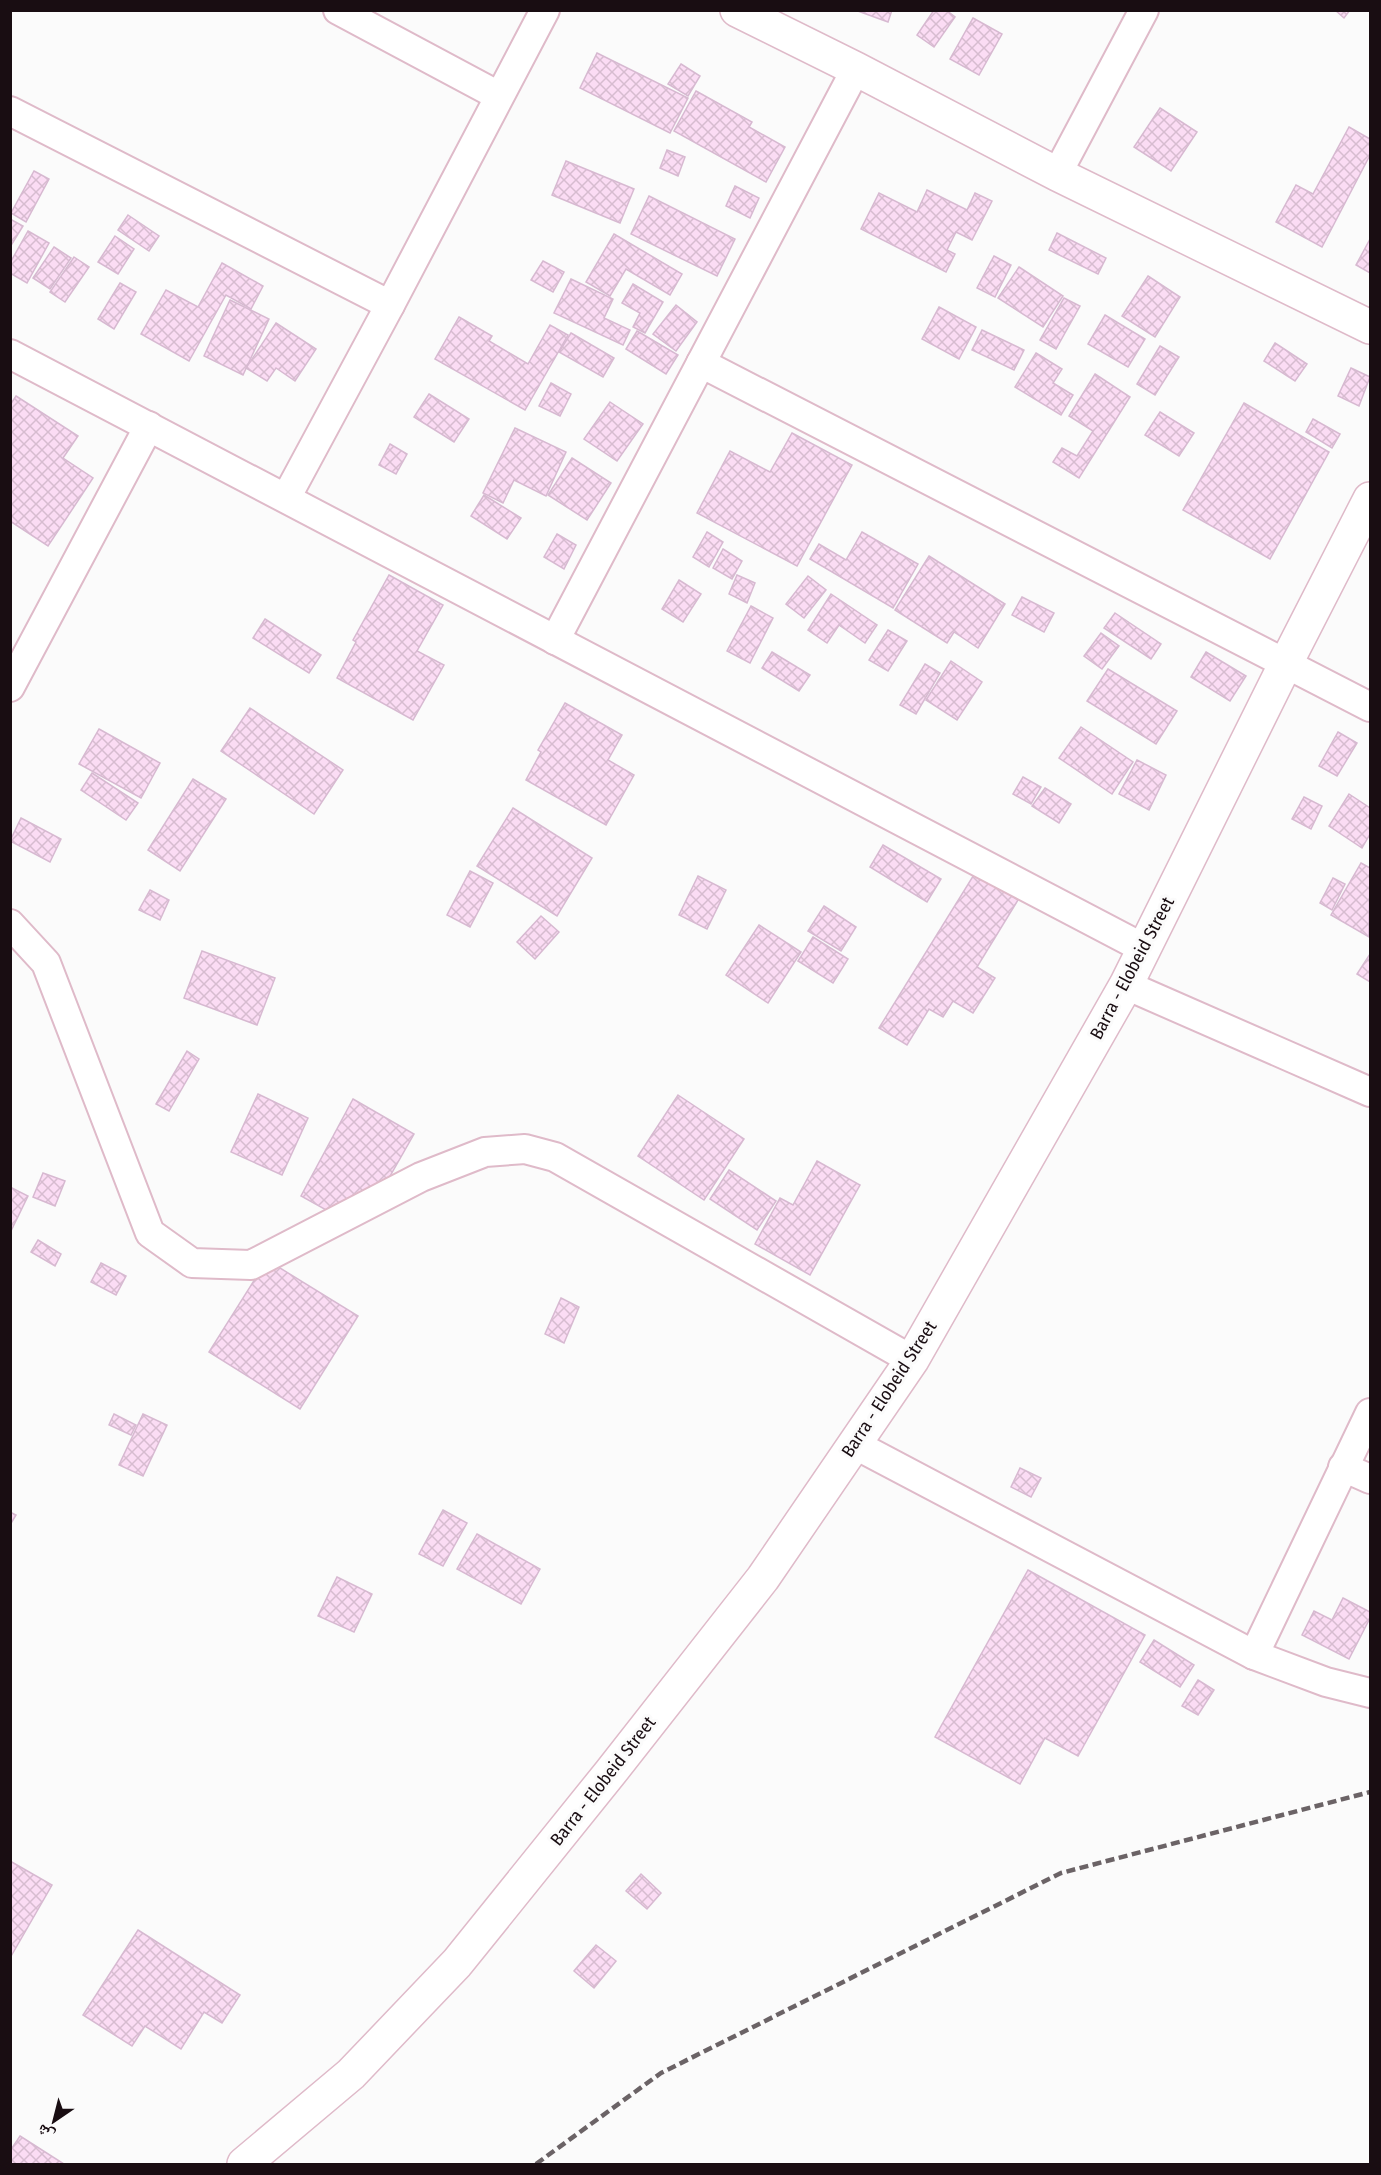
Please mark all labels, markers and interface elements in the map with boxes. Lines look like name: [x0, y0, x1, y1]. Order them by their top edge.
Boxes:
street label: Barra - Elobeid Street: [1085, 893, 1179, 1043]
street label: Barra - Elobeid Street: [837, 1317, 941, 1461]
street label: Barra - Elobeid Street: [546, 1712, 660, 1850]
north arrow: [24, 2091, 84, 2151]
text: ش: [33, 2120, 58, 2146]

